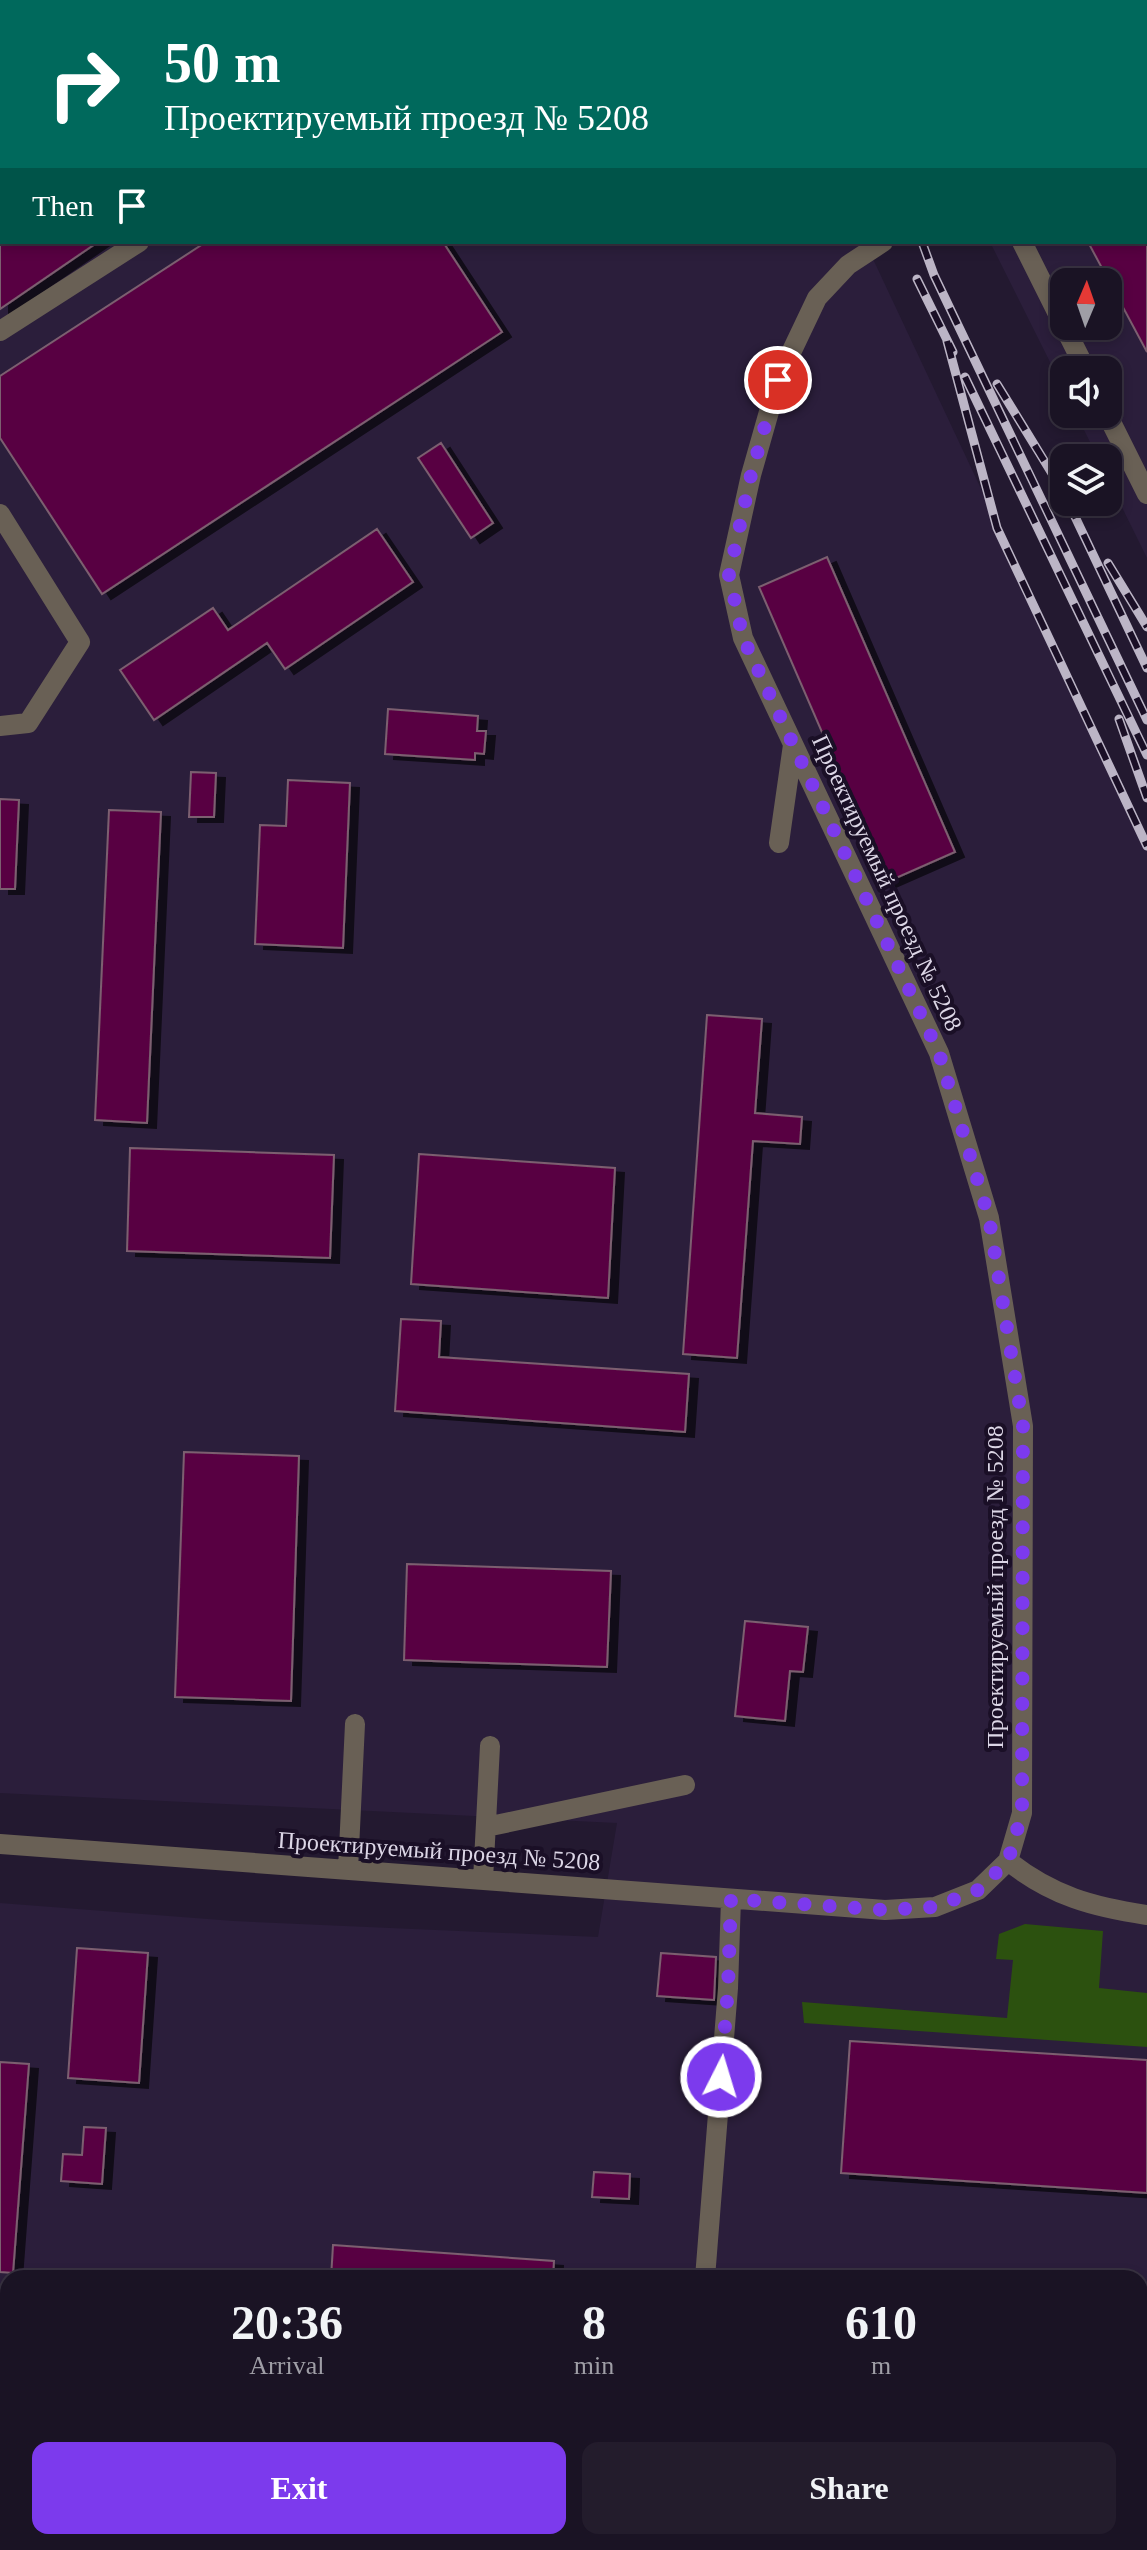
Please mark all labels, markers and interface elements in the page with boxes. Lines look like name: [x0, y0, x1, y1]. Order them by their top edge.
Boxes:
icon: right: [32, 32, 136, 136]
text: 50 m: [164, 32, 281, 94]
text: Проектируемый проезд № 5208: [164, 98, 649, 138]
icon: arrive: [110, 184, 154, 228]
text: Then: [32, 189, 94, 222]
north arrow: [1050, 268, 1122, 340]
map controls: [1050, 268, 1122, 516]
pin: [744, 346, 812, 414]
button: sound: [1050, 356, 1122, 428]
icon: arrive: [756, 358, 800, 402]
button: layers: [1050, 444, 1122, 516]
street label: Проектируемый проезд № 5208: [807, 731, 967, 1035]
street label: Проектируемый проезд № 5208: [982, 1425, 1008, 1749]
street label: Проектируемый проезд № 5208: [277, 1827, 601, 1875]
position arrow: [679, 2035, 763, 2119]
text: 20:36: [231, 2296, 343, 2349]
text: 8: [582, 2296, 606, 2349]
text: 610: [845, 2296, 917, 2349]
text: Arrival: [249, 2351, 324, 2380]
text: min: [574, 2351, 614, 2380]
text: m: [871, 2351, 891, 2380]
button: Exit: [32, 2442, 566, 2534]
button: Share: [582, 2442, 1116, 2534]

